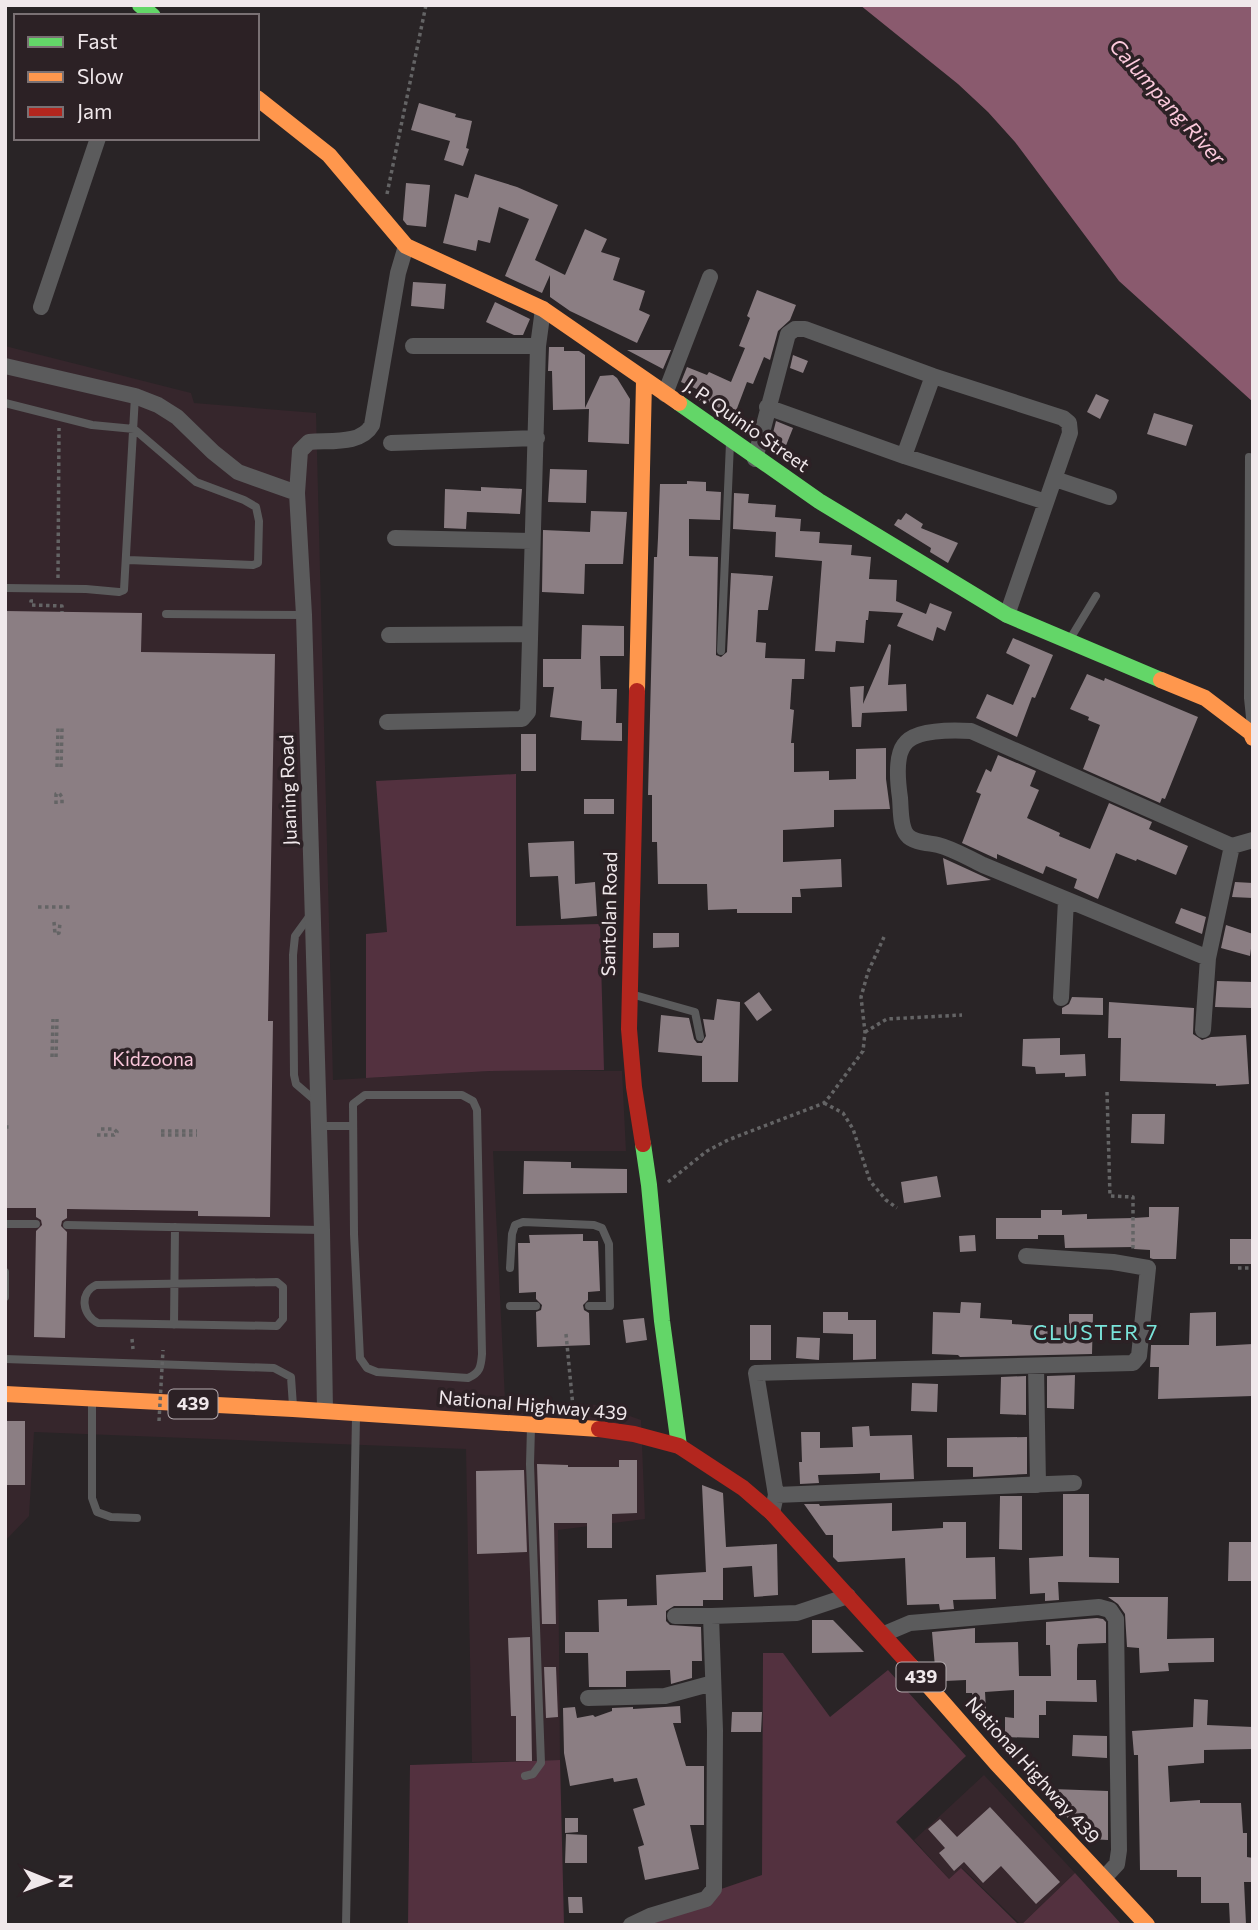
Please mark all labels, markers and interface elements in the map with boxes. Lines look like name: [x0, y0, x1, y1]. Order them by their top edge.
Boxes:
legend: [14, 14, 259, 140]
text: Fast: [77, 28, 118, 53]
water label: Calumpang River: [1105, 33, 1232, 170]
text: Slow: [77, 63, 124, 88]
text: Jam: [77, 98, 112, 123]
street label: J. P. Quinio Street: [680, 373, 814, 476]
street label: Juaning Road: [274, 734, 301, 846]
street label: Santolan Road: [596, 851, 621, 977]
park label: Kidzoona: [112, 1047, 194, 1070]
district label: CLUSTER 7: [1033, 1319, 1159, 1344]
street label: National Highway 439: [438, 1385, 629, 1424]
road number: 439: [168, 1390, 218, 1419]
road number: 439: [897, 1662, 946, 1692]
street label: National Highway 439: [961, 1691, 1105, 1848]
north arrow: [14, 1846, 84, 1916]
text: N: [55, 1874, 78, 1889]

